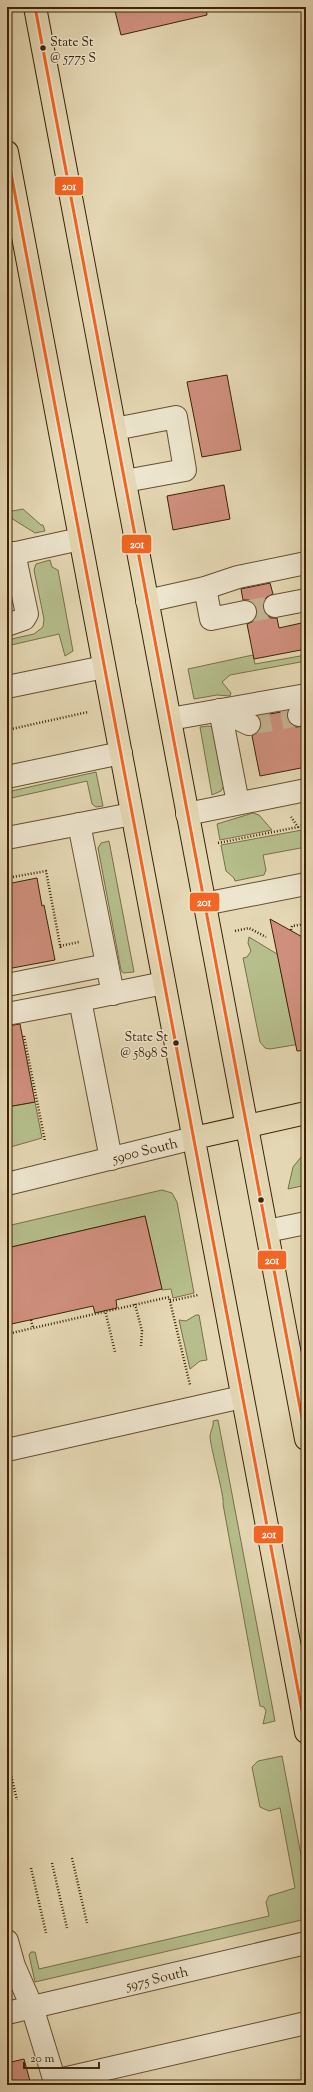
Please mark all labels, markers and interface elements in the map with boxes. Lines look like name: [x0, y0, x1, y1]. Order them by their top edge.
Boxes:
place label: State St @ 5775 S: [50, 34, 96, 68]
marker: State St @ 5775 S: [38, 43, 48, 53]
line badge: 201: [54, 176, 84, 196]
text: 201: [62, 179, 77, 195]
line badge: 201: [121, 534, 152, 554]
text: 201: [130, 537, 145, 553]
line badge: 201: [189, 892, 220, 912]
text: 201: [197, 895, 212, 911]
place label: State St @ 5898 S: [120, 1029, 169, 1063]
marker: State St @ 5898 S: [171, 1038, 181, 1048]
street label: 5900 South: [110, 1134, 180, 1170]
unlabelled marker: [256, 1195, 266, 1205]
line badge: 201: [257, 1250, 287, 1270]
text: 201: [265, 1253, 280, 1269]
line badge: 201: [253, 1525, 284, 1544]
text: 201: [262, 1527, 277, 1543]
street label: 5975 South: [123, 1963, 191, 1997]
scale bar: [24, 2044, 99, 2070]
text: 20 m: [30, 2050, 55, 2068]

